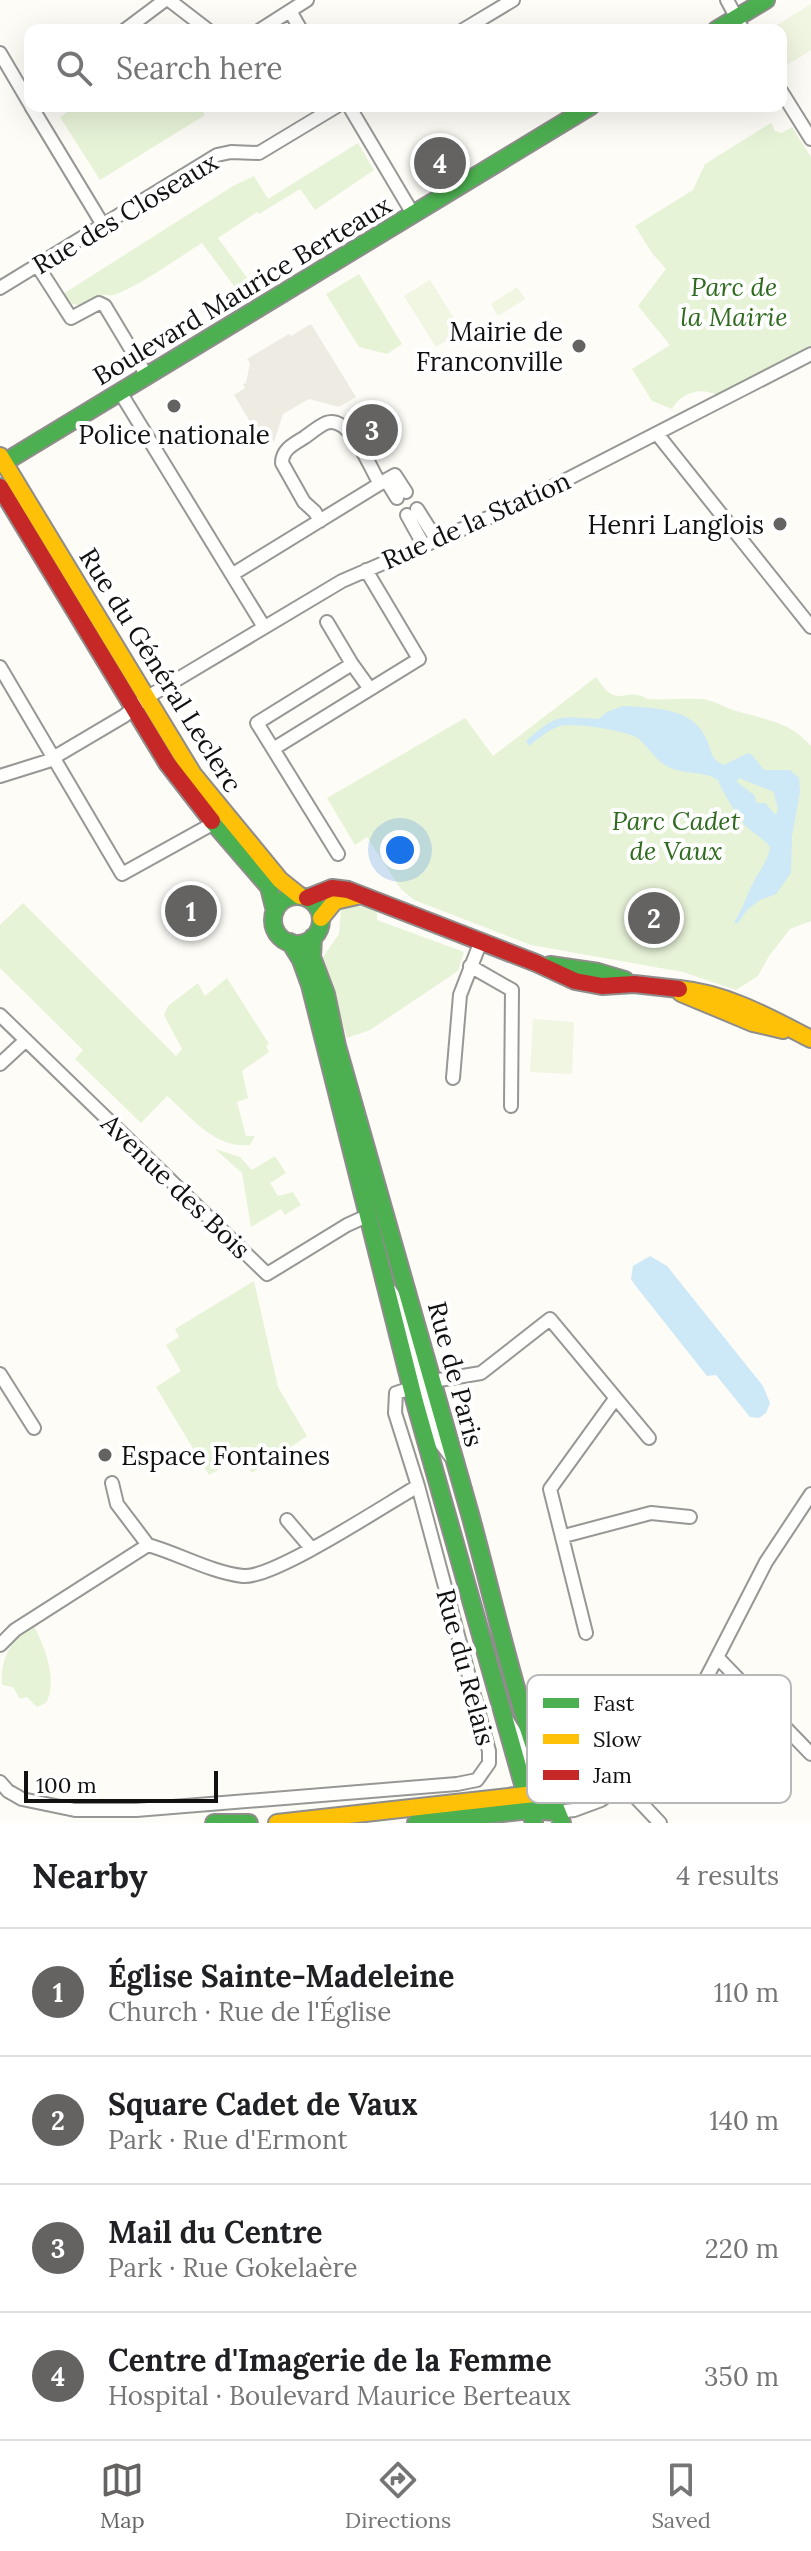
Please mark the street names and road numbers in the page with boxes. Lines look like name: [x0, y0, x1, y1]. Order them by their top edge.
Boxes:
street label: Rue des Closeaux: [26, 145, 224, 281]
street label: Boulevard Maurice Berteaux: [87, 188, 397, 392]
street label: Rue de la Station: [377, 464, 575, 576]
street label: Rue du Général Leclerc: [72, 542, 250, 798]
street label: Avenue des Bois: [94, 1106, 257, 1265]
street label: Rue de Paris: [421, 1298, 491, 1450]
street label: Rue du Relais: [429, 1585, 503, 1749]

